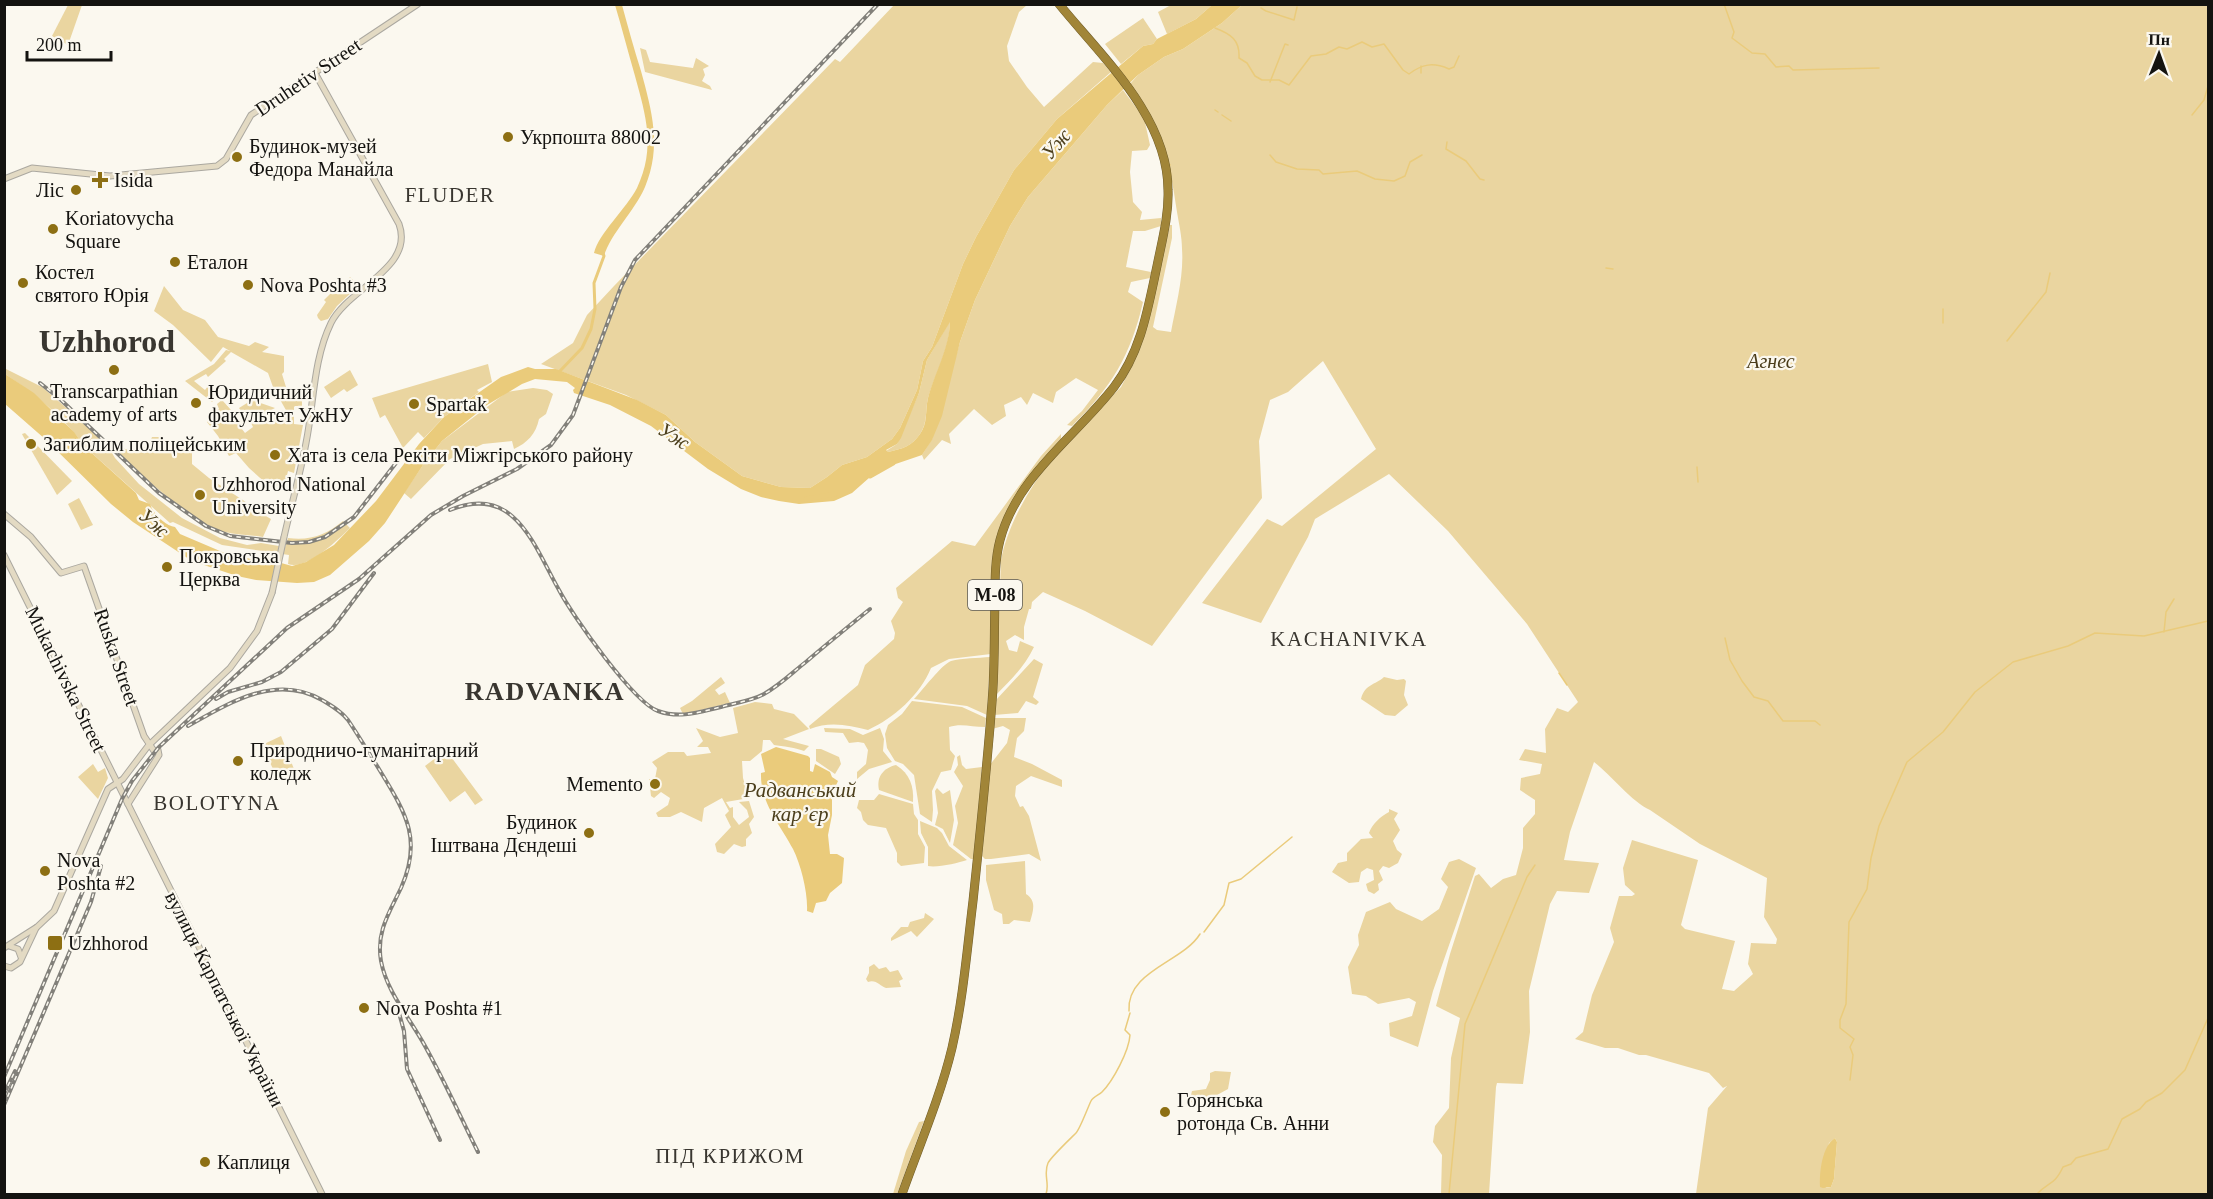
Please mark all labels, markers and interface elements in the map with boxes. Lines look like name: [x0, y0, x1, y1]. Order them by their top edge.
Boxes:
scale bar: [27, 24, 111, 62]
north arrow: [2129, 24, 2189, 84]
text: Пн: [2148, 31, 2170, 48]
street label: Druhetiv Street: [251, 33, 365, 120]
text: 200 m: [36, 35, 82, 55]
water label: Уж: [1036, 123, 1076, 164]
place label: Укрпошта 88002: [520, 126, 661, 149]
marker: Укрпошта 88002: [501, 130, 515, 144]
place label: Будинок-музей Федора Манайла: [249, 135, 393, 181]
marker: Будинок-музей Федора Манайла: [230, 150, 244, 164]
place label: Isida: [114, 169, 153, 191]
marker: Isida: [91, 171, 109, 189]
place label: Ліс: [36, 179, 64, 201]
marker: Ліс: [69, 183, 83, 197]
district label: FLUDER: [405, 183, 495, 207]
place label: Koriatovycha Square: [65, 207, 174, 253]
marker: Koriatovycha Square: [46, 222, 60, 236]
place label: Еталон: [187, 251, 248, 273]
marker: Еталон: [168, 255, 182, 269]
place label: Костел святого Юрія: [35, 261, 149, 307]
place label: Nova Poshta #3: [260, 274, 387, 296]
marker: Костел святого Юрія: [16, 276, 30, 290]
marker: Nova Poshta #3: [241, 278, 255, 292]
district label: Uzhhorod: [39, 323, 175, 359]
park label: Агнес: [1745, 350, 1795, 372]
marker: Transcarpathian academy of arts: [107, 363, 121, 377]
place label: Transcarpathian academy of arts: [50, 380, 178, 426]
place label: Юридичний факультет УжНУ: [208, 381, 354, 427]
place label: Spartak: [426, 393, 487, 416]
marker: Юридичний факультет УжНУ: [189, 396, 203, 410]
marker: Spartak: [407, 397, 421, 411]
water label: Уж: [654, 417, 695, 455]
place label: Загиблим поліцейським: [43, 433, 246, 456]
marker: Загиблим поліцейським: [24, 437, 38, 451]
place label: Хата із села Рекіти Міжгірського району: [287, 444, 633, 467]
marker: Хата із села Рекіти Міжгірського району: [268, 448, 282, 462]
place label: Uzhhorod National University: [212, 473, 366, 519]
marker: Uzhhorod National University: [193, 488, 207, 502]
water label: Уж: [134, 503, 174, 543]
place label: Покровська Церква: [179, 545, 279, 591]
marker: Покровська Церква: [160, 560, 174, 574]
road number: М-08: [968, 580, 1022, 610]
street label: Mukachivska Street: [21, 603, 111, 756]
street label: Ruska Street: [90, 605, 144, 709]
district label: KACHANIVKA: [1270, 627, 1428, 651]
district label: RADVANKA: [465, 677, 625, 706]
place label: Природничо-гуманітарний коледж: [250, 739, 479, 785]
marker: Природничо-гуманітарний коледж: [231, 754, 245, 768]
place label: Memento: [566, 773, 643, 795]
marker: Memento: [648, 777, 662, 791]
water label: Радванський карʼєр: [743, 778, 857, 826]
district label: BOLOTYNA: [153, 791, 281, 815]
place label: Будинок Іштвана Дєндеші: [431, 811, 577, 857]
marker: Будинок Іштвана Дєндеші: [582, 826, 596, 840]
place label: Nova Poshta #2: [57, 849, 135, 894]
marker: Nova Poshta #2: [38, 864, 52, 878]
street label: вулиця Карпатської України: [160, 888, 289, 1111]
place label: Uzhhorod: [68, 932, 148, 954]
marker: Uzhhorod: [46, 934, 64, 952]
place label: Nova Poshta #1: [376, 997, 503, 1019]
marker: Nova Poshta #1: [357, 1001, 371, 1015]
place label: Горянська ротонда Св. Анни: [1177, 1089, 1330, 1135]
marker: Горянська ротонда Св. Анни: [1158, 1105, 1172, 1119]
district label: ПІД КРИЖОМ: [655, 1144, 805, 1168]
place label: Каплиця: [217, 1151, 290, 1174]
marker: Каплиця: [198, 1155, 212, 1169]

